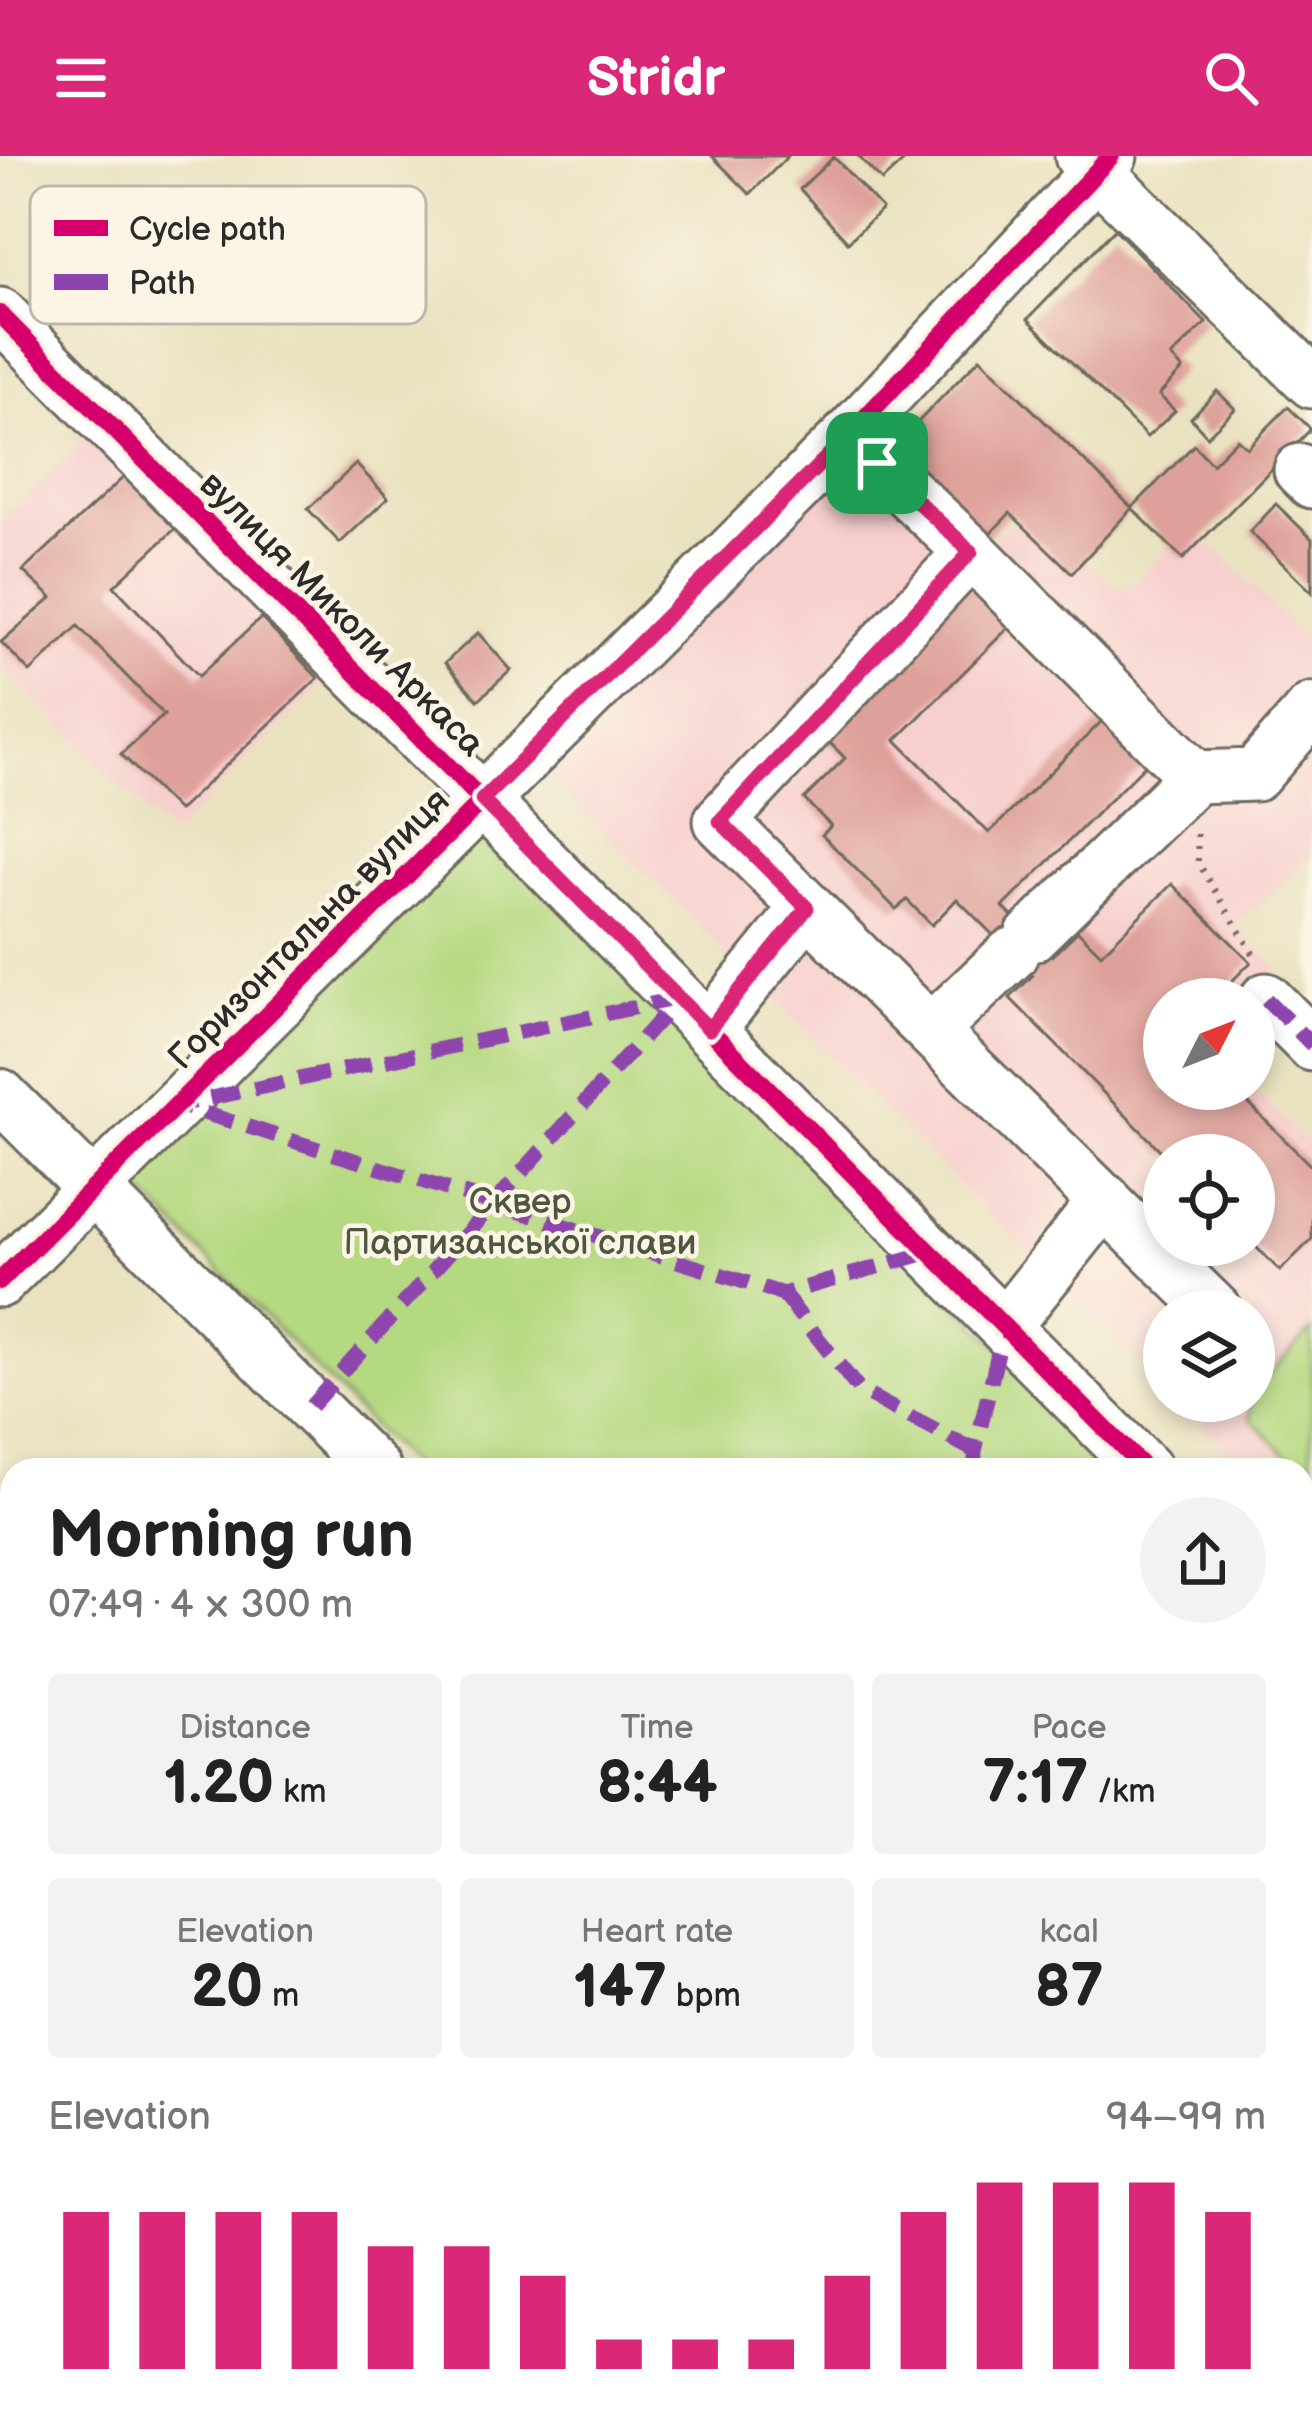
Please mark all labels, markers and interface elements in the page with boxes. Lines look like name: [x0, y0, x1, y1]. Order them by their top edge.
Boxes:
icon: menu: [48, 45, 114, 111]
icon: search: [1198, 45, 1264, 111]
text: Stridr: [587, 46, 725, 111]
legend: [30, 186, 426, 324]
text: Cycle path: [129, 210, 286, 250]
text: Path: [129, 264, 196, 304]
pin: [826, 412, 928, 514]
icon: arrive: [844, 430, 910, 496]
street label: вулиця Миколи Аркаса: [190, 463, 493, 766]
street label: Горизонтальна вулиця: [160, 780, 459, 1079]
north arrow: [1143, 978, 1275, 1110]
map controls: [1143, 978, 1275, 1422]
button: locate: [1143, 1134, 1275, 1266]
park label: Сквер Партизанської слави: [343, 1181, 697, 1265]
button: layers: [1143, 1290, 1275, 1422]
text: Morning run: [48, 1497, 414, 1576]
button: share: [1140, 1497, 1266, 1623]
text: 07:49 · 4 × 300 m: [48, 1582, 353, 1629]
text: Distance: [179, 1708, 311, 1748]
text: Time: [620, 1708, 694, 1748]
text: Pace: [1031, 1708, 1107, 1748]
text: 1.20: [163, 1748, 274, 1820]
text: 8:44: [596, 1748, 718, 1820]
text: 7:17: [982, 1748, 1088, 1820]
text: km: [274, 1772, 327, 1812]
text: /km: [1088, 1772, 1156, 1812]
text: Elevation: [176, 1912, 314, 1952]
text: Heart rate: [581, 1912, 733, 1952]
text: kcal: [1039, 1912, 1099, 1952]
text: 20: [191, 1952, 263, 2024]
text: 147: [573, 1952, 667, 2024]
text: 87: [1034, 1952, 1104, 2024]
text: m: [263, 1976, 299, 2016]
text: bpm: [667, 1976, 741, 2016]
text: Elevation: [48, 2094, 211, 2141]
text: 94–99 m: [1106, 2094, 1266, 2141]

